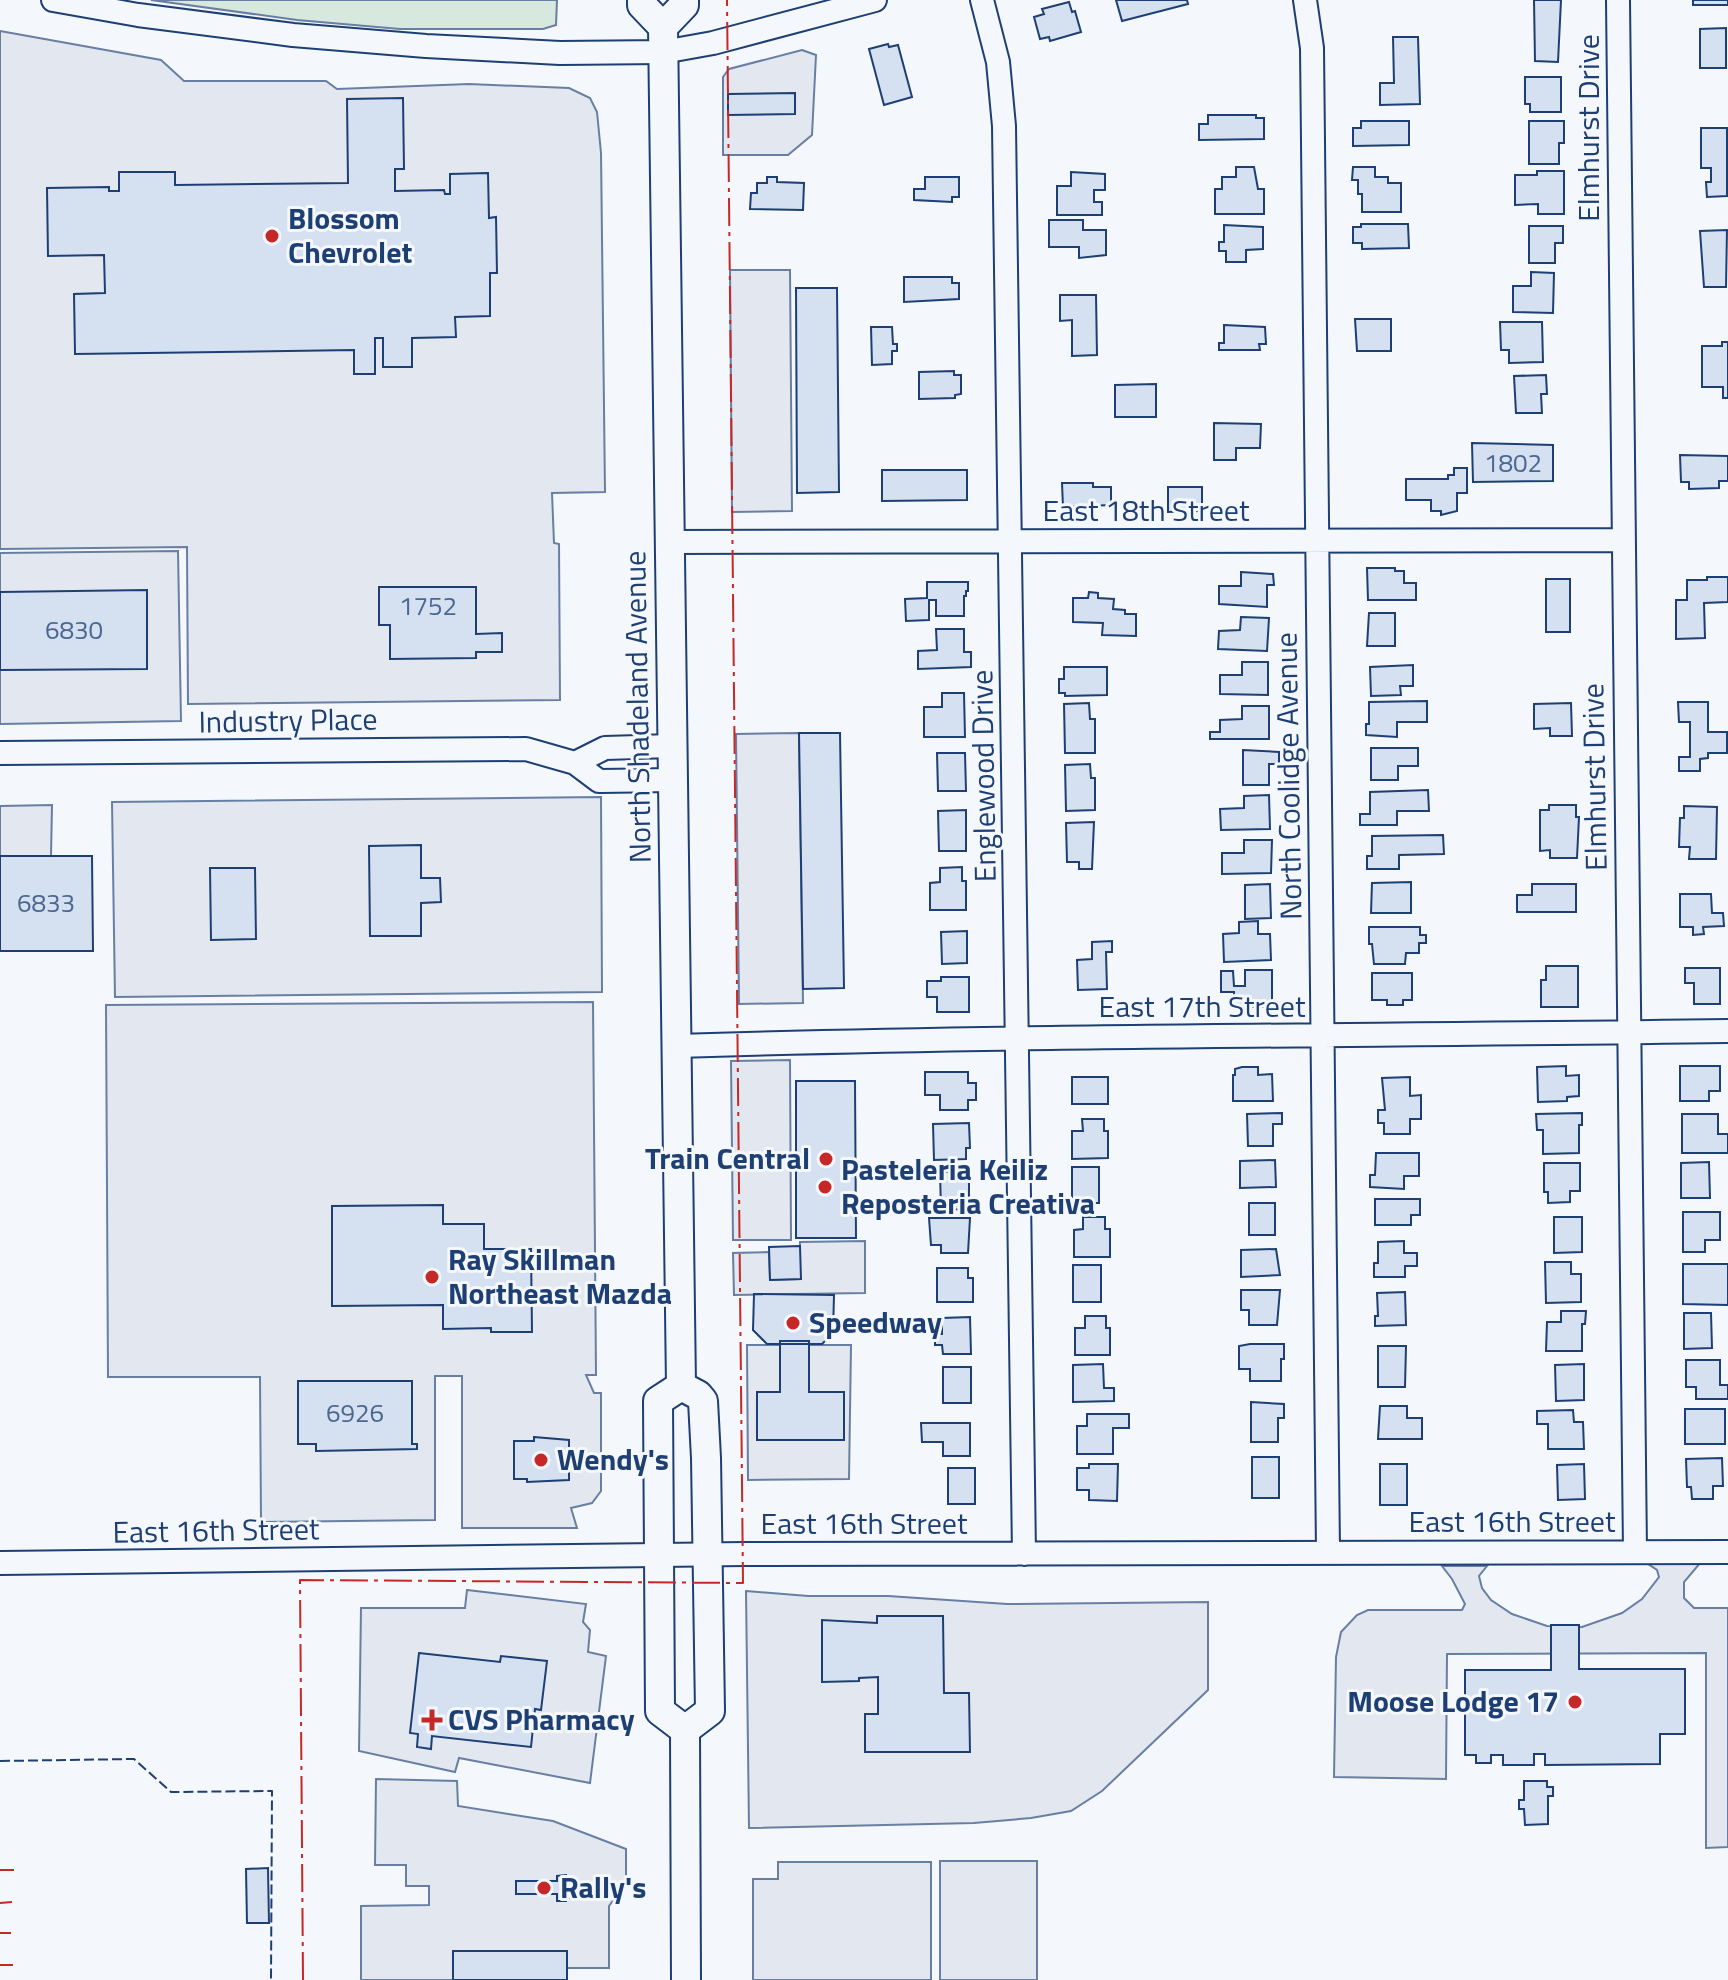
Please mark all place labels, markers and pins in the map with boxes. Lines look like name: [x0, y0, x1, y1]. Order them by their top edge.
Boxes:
place label: Blossom Chevrolet: [288, 195, 412, 275]
marker: Blossom Chevrolet: [263, 227, 281, 245]
place label: Train Central: [645, 1135, 810, 1181]
place label: Pasteleria Keiliz Reposteria Creativa: [841, 1146, 1095, 1226]
marker: Train Central: [817, 1150, 835, 1168]
marker: Pasteleria Keiliz Reposteria Creativa: [816, 1178, 834, 1196]
place label: Ray Skillman Northeast Mazda: [448, 1236, 672, 1316]
marker: Ray Skillman Northeast Mazda: [423, 1268, 441, 1286]
place label: Speedway: [809, 1299, 942, 1345]
marker: Speedway: [784, 1314, 802, 1332]
place label: Wendy's: [557, 1436, 669, 1482]
marker: Wendy's: [532, 1451, 550, 1469]
place label: Moose Lodge 17: [1347, 1678, 1559, 1724]
marker: Moose Lodge 17: [1566, 1693, 1584, 1711]
place label: CVS Pharmacy: [448, 1696, 635, 1742]
marker: CVS Pharmacy: [423, 1711, 441, 1729]
place label: Rally's: [560, 1864, 646, 1910]
marker: Rally's: [535, 1879, 553, 1897]

